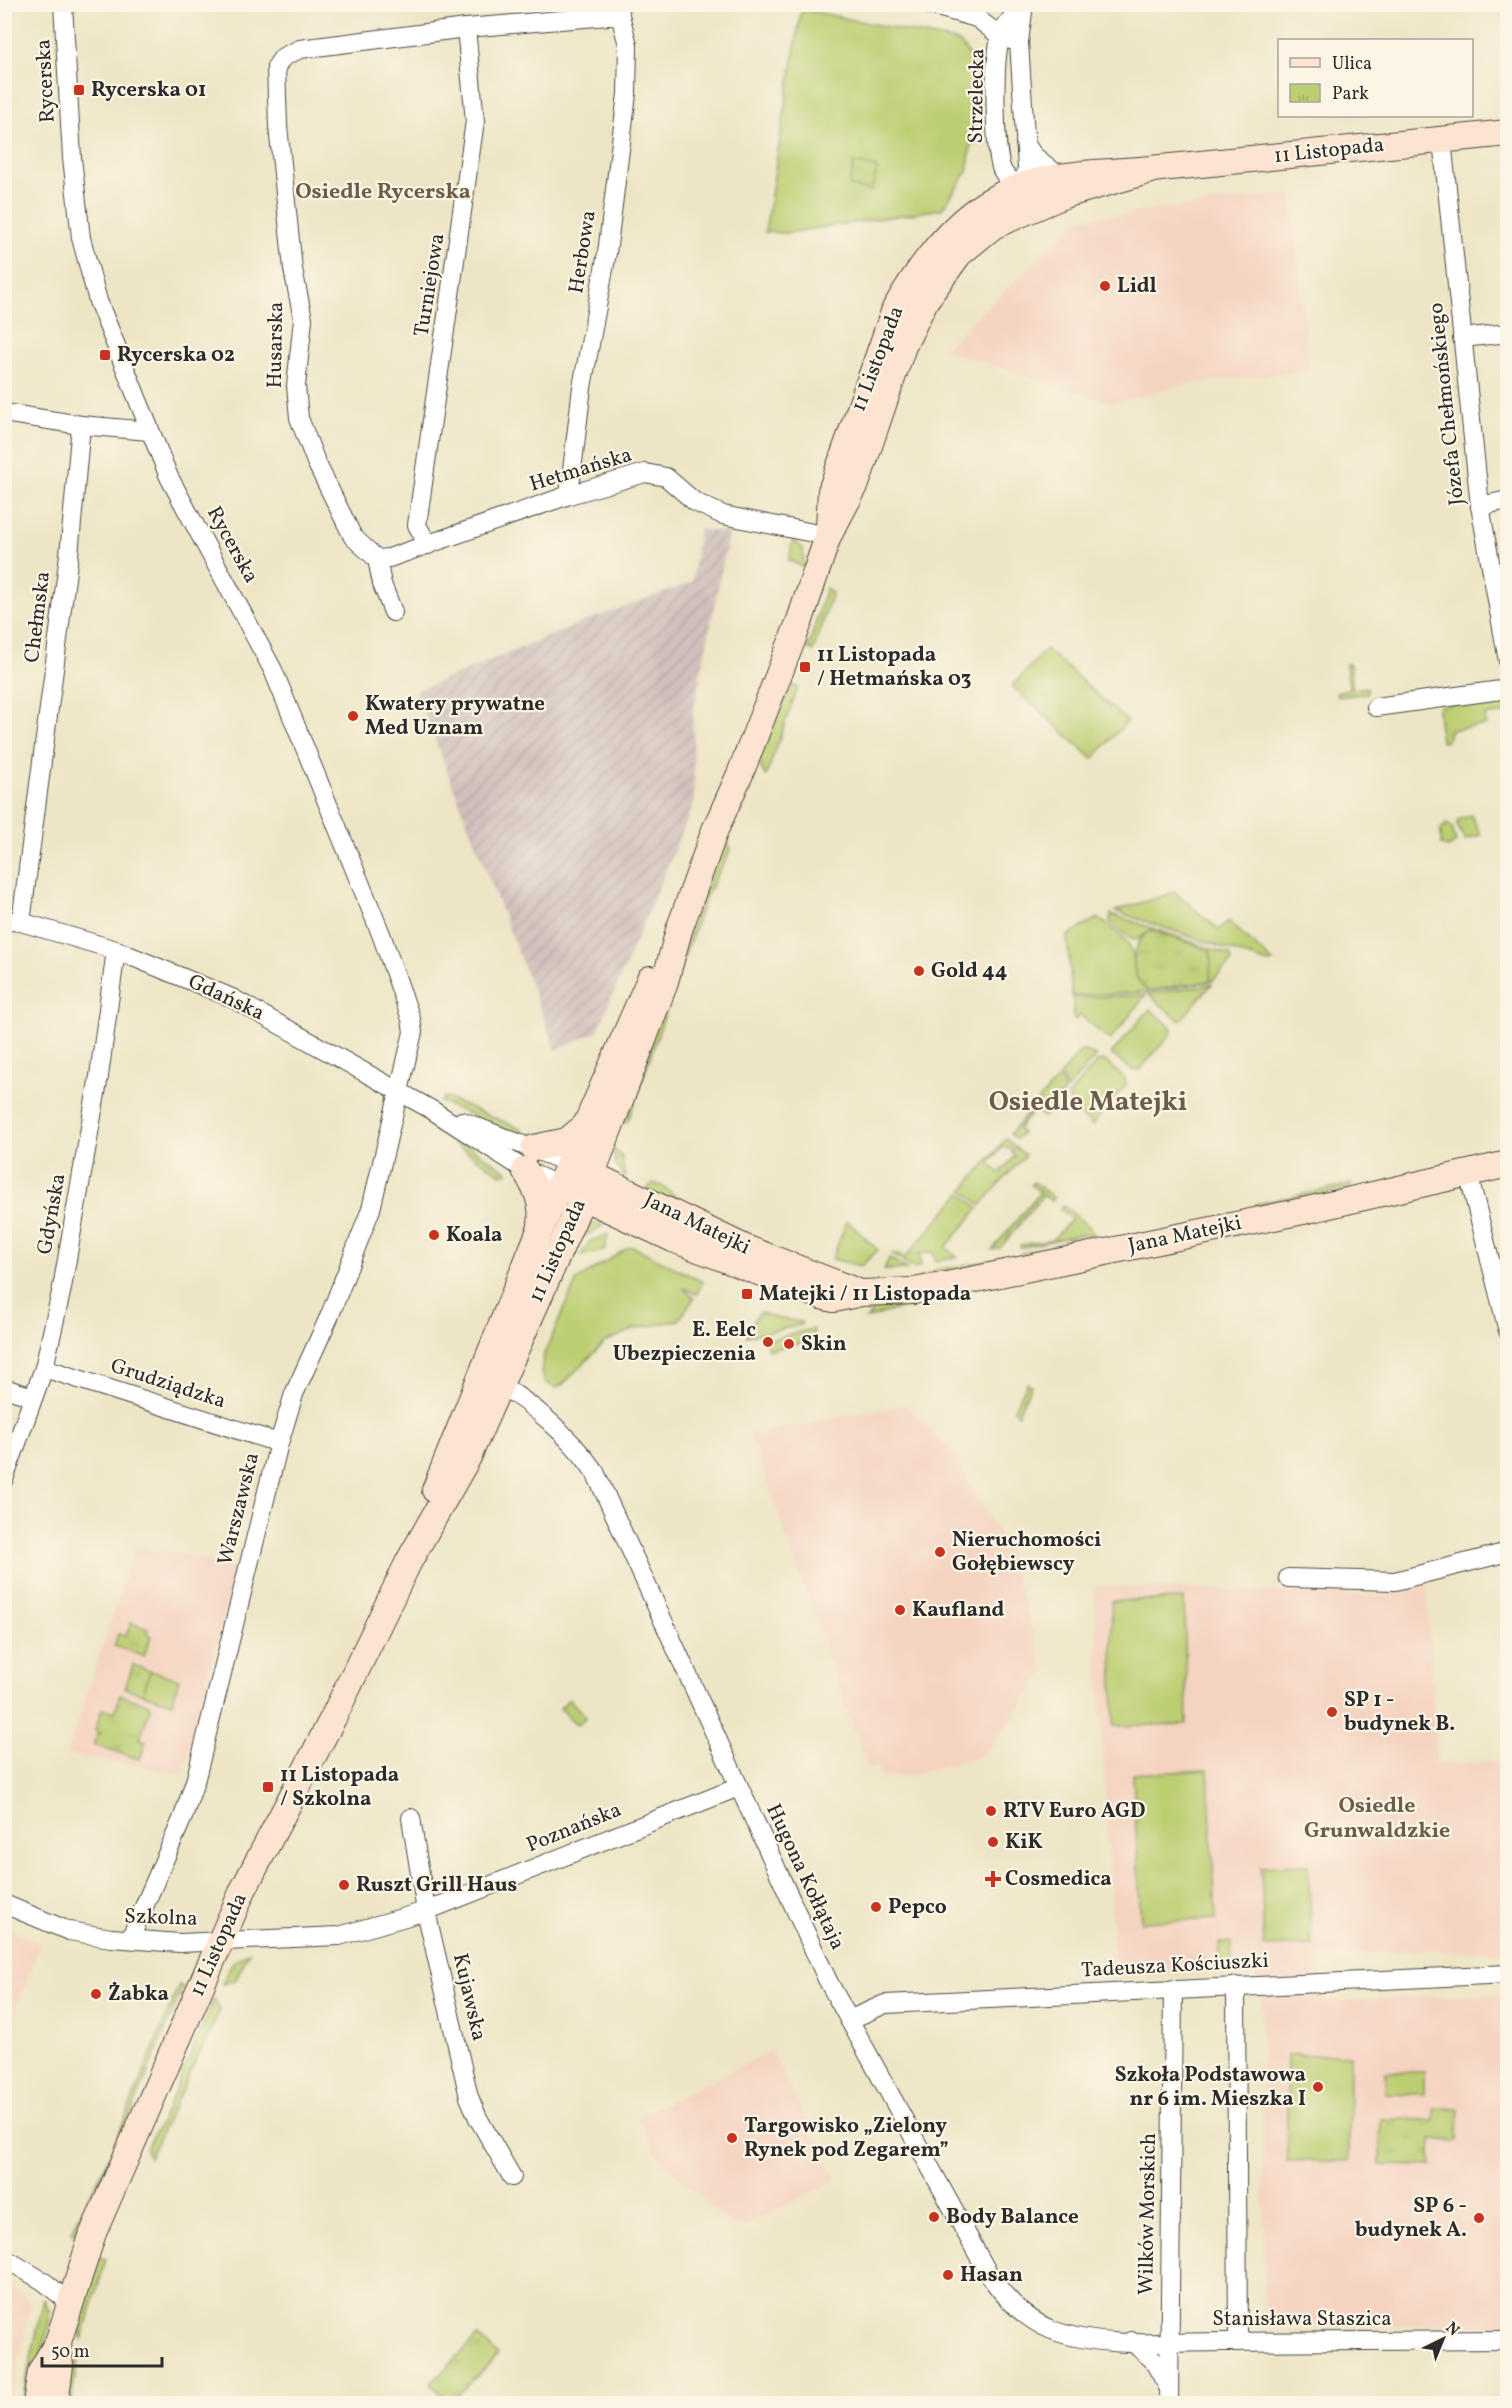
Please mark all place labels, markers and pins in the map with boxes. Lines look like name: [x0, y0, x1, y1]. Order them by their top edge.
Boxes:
place label: Rycerska 01: [91, 76, 206, 105]
marker: Rycerska 01: [72, 83, 86, 97]
place label: Lidl: [1117, 272, 1157, 301]
marker: Lidl: [1098, 279, 1112, 293]
place label: Rycerska 02: [117, 341, 235, 370]
marker: Rycerska 02: [98, 348, 112, 362]
place label: 11 Listopada / Hetmańska 03: [817, 641, 971, 694]
marker: 11 Listopada / Hetmańska 03: [798, 660, 812, 674]
place label: Kwatery prywatne Med Uznam: [365, 690, 545, 743]
marker: Kwatery prywatne Med Uznam: [346, 709, 360, 723]
place label: Gold 44: [931, 957, 1008, 986]
marker: Gold 44: [912, 964, 926, 978]
place label: Koala: [446, 1221, 503, 1250]
marker: Koala: [427, 1228, 441, 1242]
place label: Matejki / 11 Listopada: [759, 1280, 971, 1309]
marker: Matejki / 11 Listopada: [740, 1287, 754, 1301]
place label: E. Eelc Ubezpieczenia: [613, 1316, 756, 1369]
place label: Skin: [801, 1330, 847, 1359]
marker: E. Eelc Ubezpieczenia: [761, 1335, 775, 1349]
marker: Skin: [782, 1337, 796, 1351]
place label: Nieruchomości Gołębiewscy: [952, 1526, 1102, 1579]
marker: Nieruchomości Gołębiewscy: [933, 1545, 947, 1559]
place label: Kaufland: [912, 1596, 1004, 1625]
marker: Kaufland: [893, 1603, 907, 1617]
place label: SP 1 - budynek B.: [1344, 1686, 1455, 1739]
marker: SP 1 - budynek B.: [1325, 1705, 1339, 1719]
place label: 11 Listopada / Szkolna: [280, 1761, 399, 1814]
marker: 11 Listopada / Szkolna: [261, 1780, 275, 1794]
place label: RTV Euro AGD: [1003, 1797, 1146, 1826]
marker: RTV Euro AGD: [984, 1804, 998, 1818]
place label: KiK: [1005, 1828, 1043, 1857]
marker: KiK: [986, 1835, 1000, 1849]
place label: Cosmedica: [1005, 1865, 1112, 1894]
place label: Ruszt Grill Haus: [356, 1871, 517, 1900]
marker: Cosmedica: [986, 1872, 1000, 1886]
marker: Ruszt Grill Haus: [337, 1878, 351, 1892]
place label: Pepco: [888, 1893, 947, 1922]
marker: Pepco: [869, 1900, 883, 1914]
place label: Żabka: [108, 1980, 169, 2009]
marker: Żabka: [89, 1987, 103, 2001]
place label: Szkoła Podstawowa nr 6 im. Mieszka I: [1115, 2061, 1306, 2114]
marker: Szkoła Podstawowa nr 6 im. Mieszka I: [1311, 2080, 1325, 2094]
place label: Targowisko „Zielony Rynek pod Zegarem”: [744, 2112, 949, 2165]
marker: Targowisko „Zielony Rynek pod Zegarem”: [725, 2131, 739, 2145]
place label: SP 6 - budynek A.: [1355, 2192, 1467, 2245]
place label: Body Balance: [946, 2203, 1079, 2232]
marker: Body Balance: [927, 2210, 941, 2224]
marker: SP 6 - budynek A.: [1472, 2211, 1486, 2225]
place label: Hasan: [960, 2261, 1023, 2290]
marker: Hasan: [941, 2268, 955, 2282]

